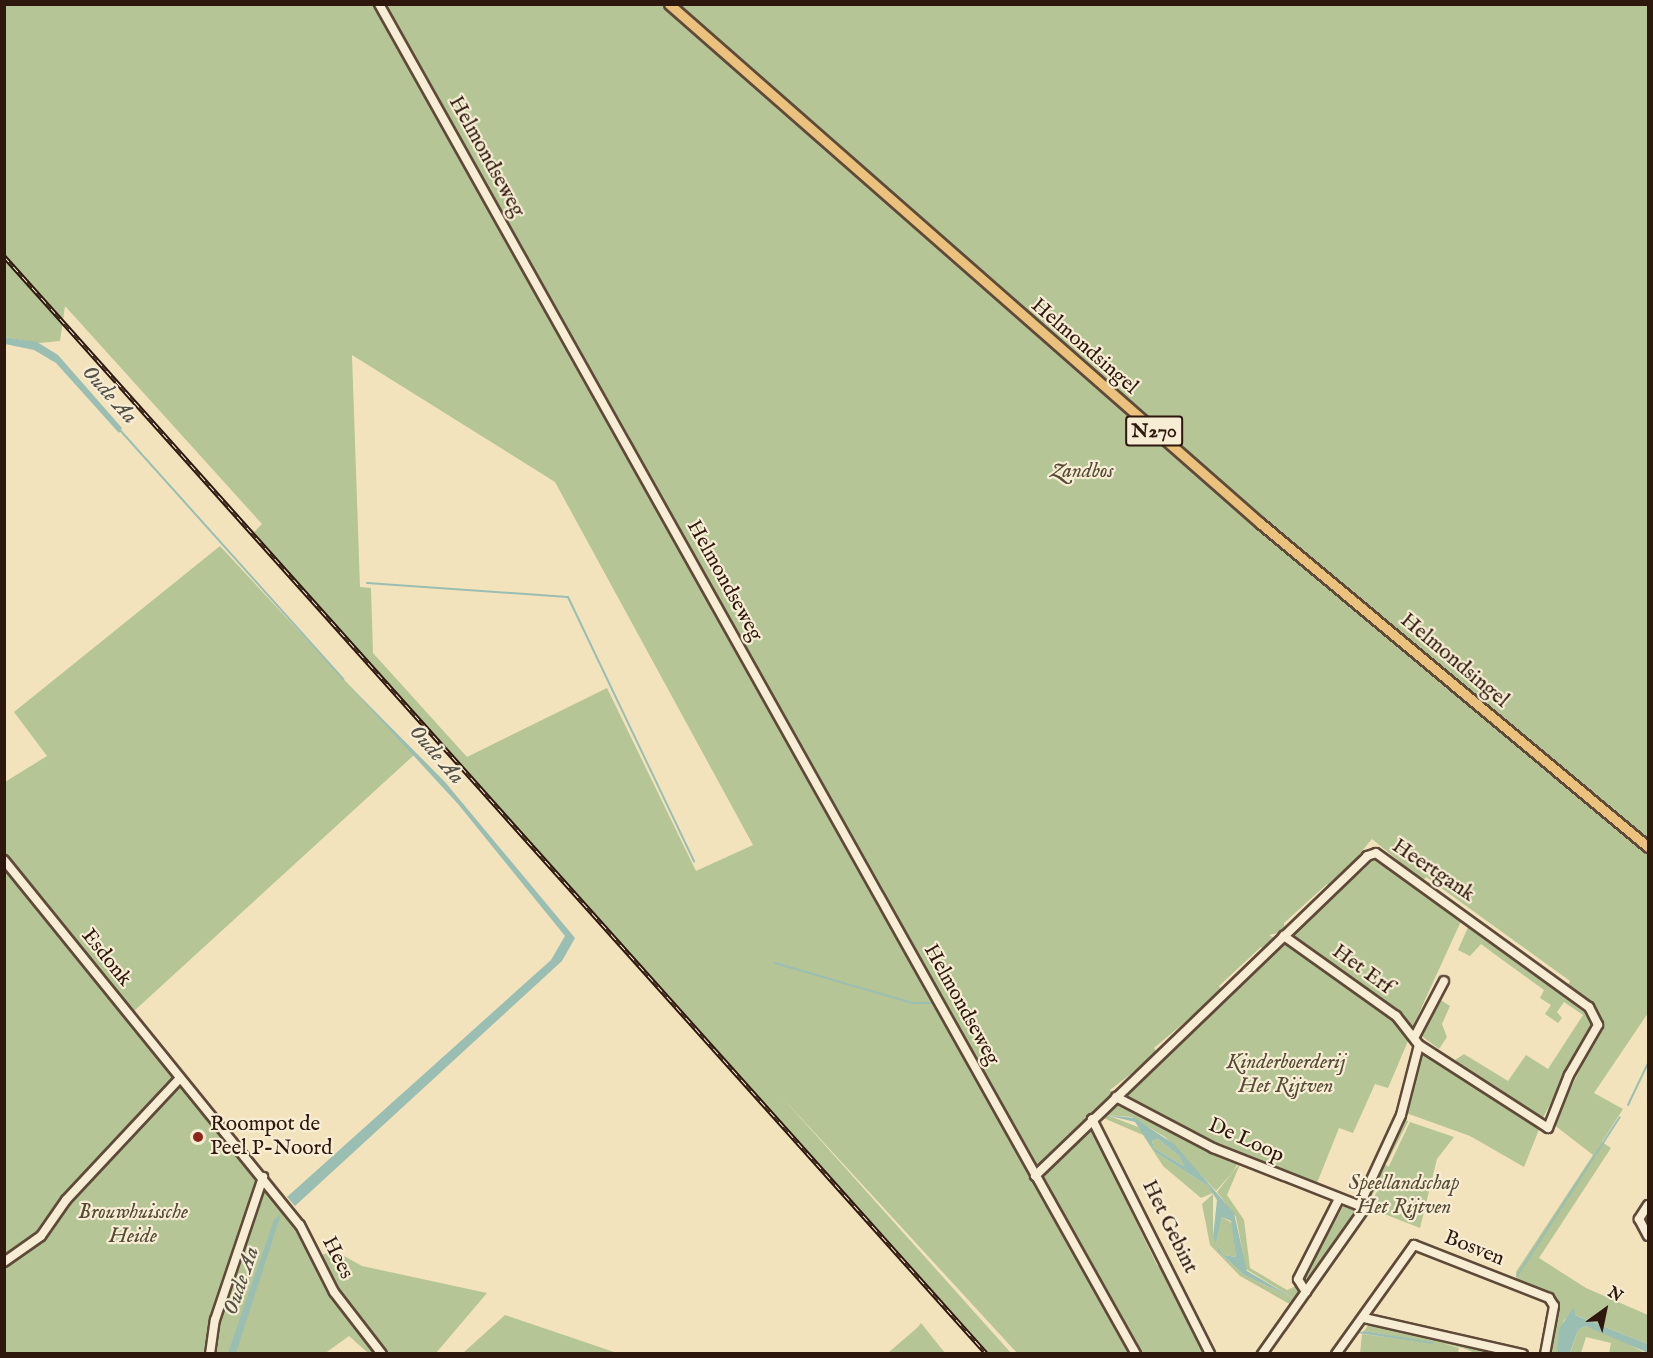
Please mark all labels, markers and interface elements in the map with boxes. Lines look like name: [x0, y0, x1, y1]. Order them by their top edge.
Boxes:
street label: Helmondseweg: [442, 92, 530, 222]
street label: Helmondsingel: [1025, 294, 1143, 400]
water label: Oude Aa: [76, 360, 142, 430]
road number: N270: [1124, 414, 1184, 448]
park label: Zandbos: [1051, 459, 1113, 485]
street label: Helmondseweg: [680, 516, 768, 646]
street label: Helmondsingel: [1395, 608, 1513, 714]
water label: Oude Aa: [403, 720, 469, 790]
street label: Heertgank: [1387, 834, 1479, 908]
street label: Esdonk: [75, 924, 137, 992]
street label: Helmondseweg: [917, 940, 1005, 1070]
street label: Het Erf: [1327, 940, 1397, 1000]
park label: Kinderboerderij Het Rijtven: [1226, 1050, 1346, 1100]
place label: Roompot de Peel P-Noord: [210, 1112, 332, 1162]
street label: De Loop: [1204, 1113, 1288, 1169]
marker: Roompot de Peel P-Noord: [191, 1130, 205, 1144]
park label: Speellandschap Het Rijtven: [1349, 1171, 1459, 1221]
street label: Het Gebint: [1136, 1176, 1202, 1278]
park label: Brouwhuissche Heide: [78, 1200, 188, 1250]
street label: Bosven: [1440, 1226, 1508, 1272]
street label: Hees: [316, 1232, 358, 1284]
water label: Oude Aa: [218, 1243, 266, 1319]
north arrow: [1575, 1280, 1635, 1340]
text: N: [1604, 1283, 1626, 1307]

